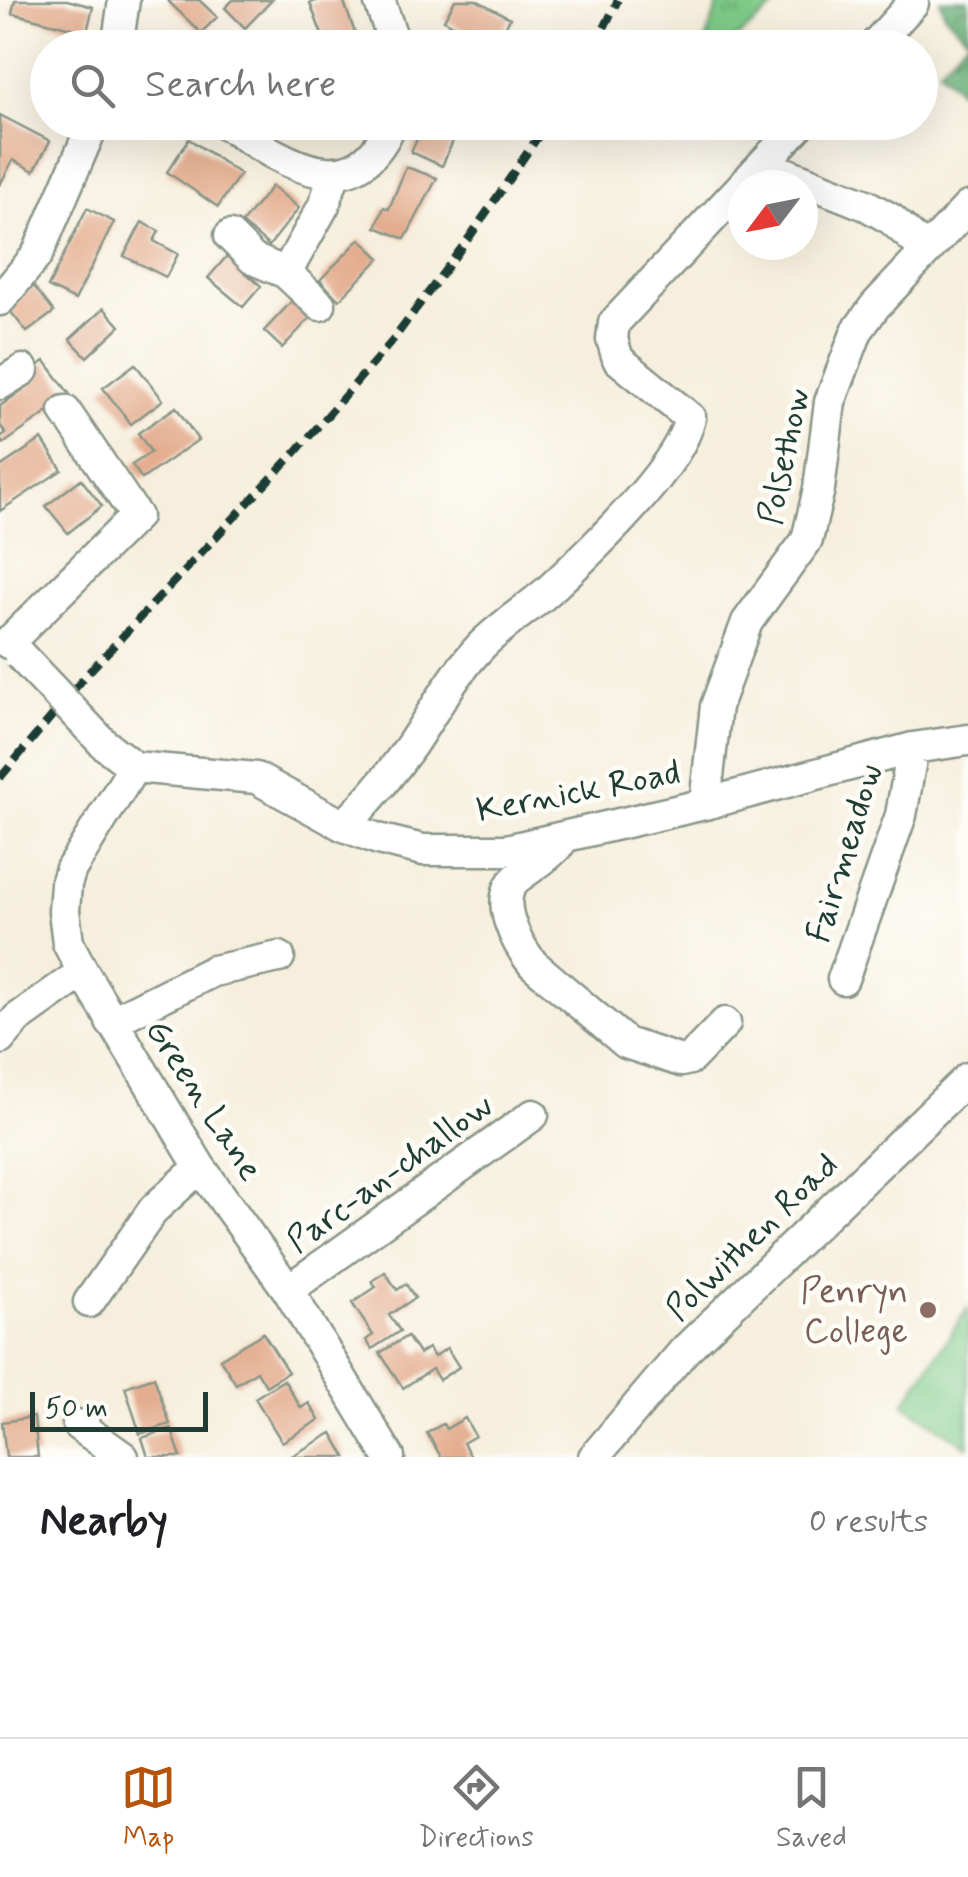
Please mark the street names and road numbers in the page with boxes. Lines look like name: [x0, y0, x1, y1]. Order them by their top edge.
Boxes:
street label: Polsethow: [748, 384, 822, 529]
street label: Kernick Road: [473, 750, 684, 834]
street label: Fairmeadow: [796, 759, 894, 948]
street label: Green Lane: [134, 1010, 273, 1190]
street label: Parc-an-challow: [278, 1083, 503, 1264]
street label: Polwithen Road: [656, 1143, 849, 1332]

